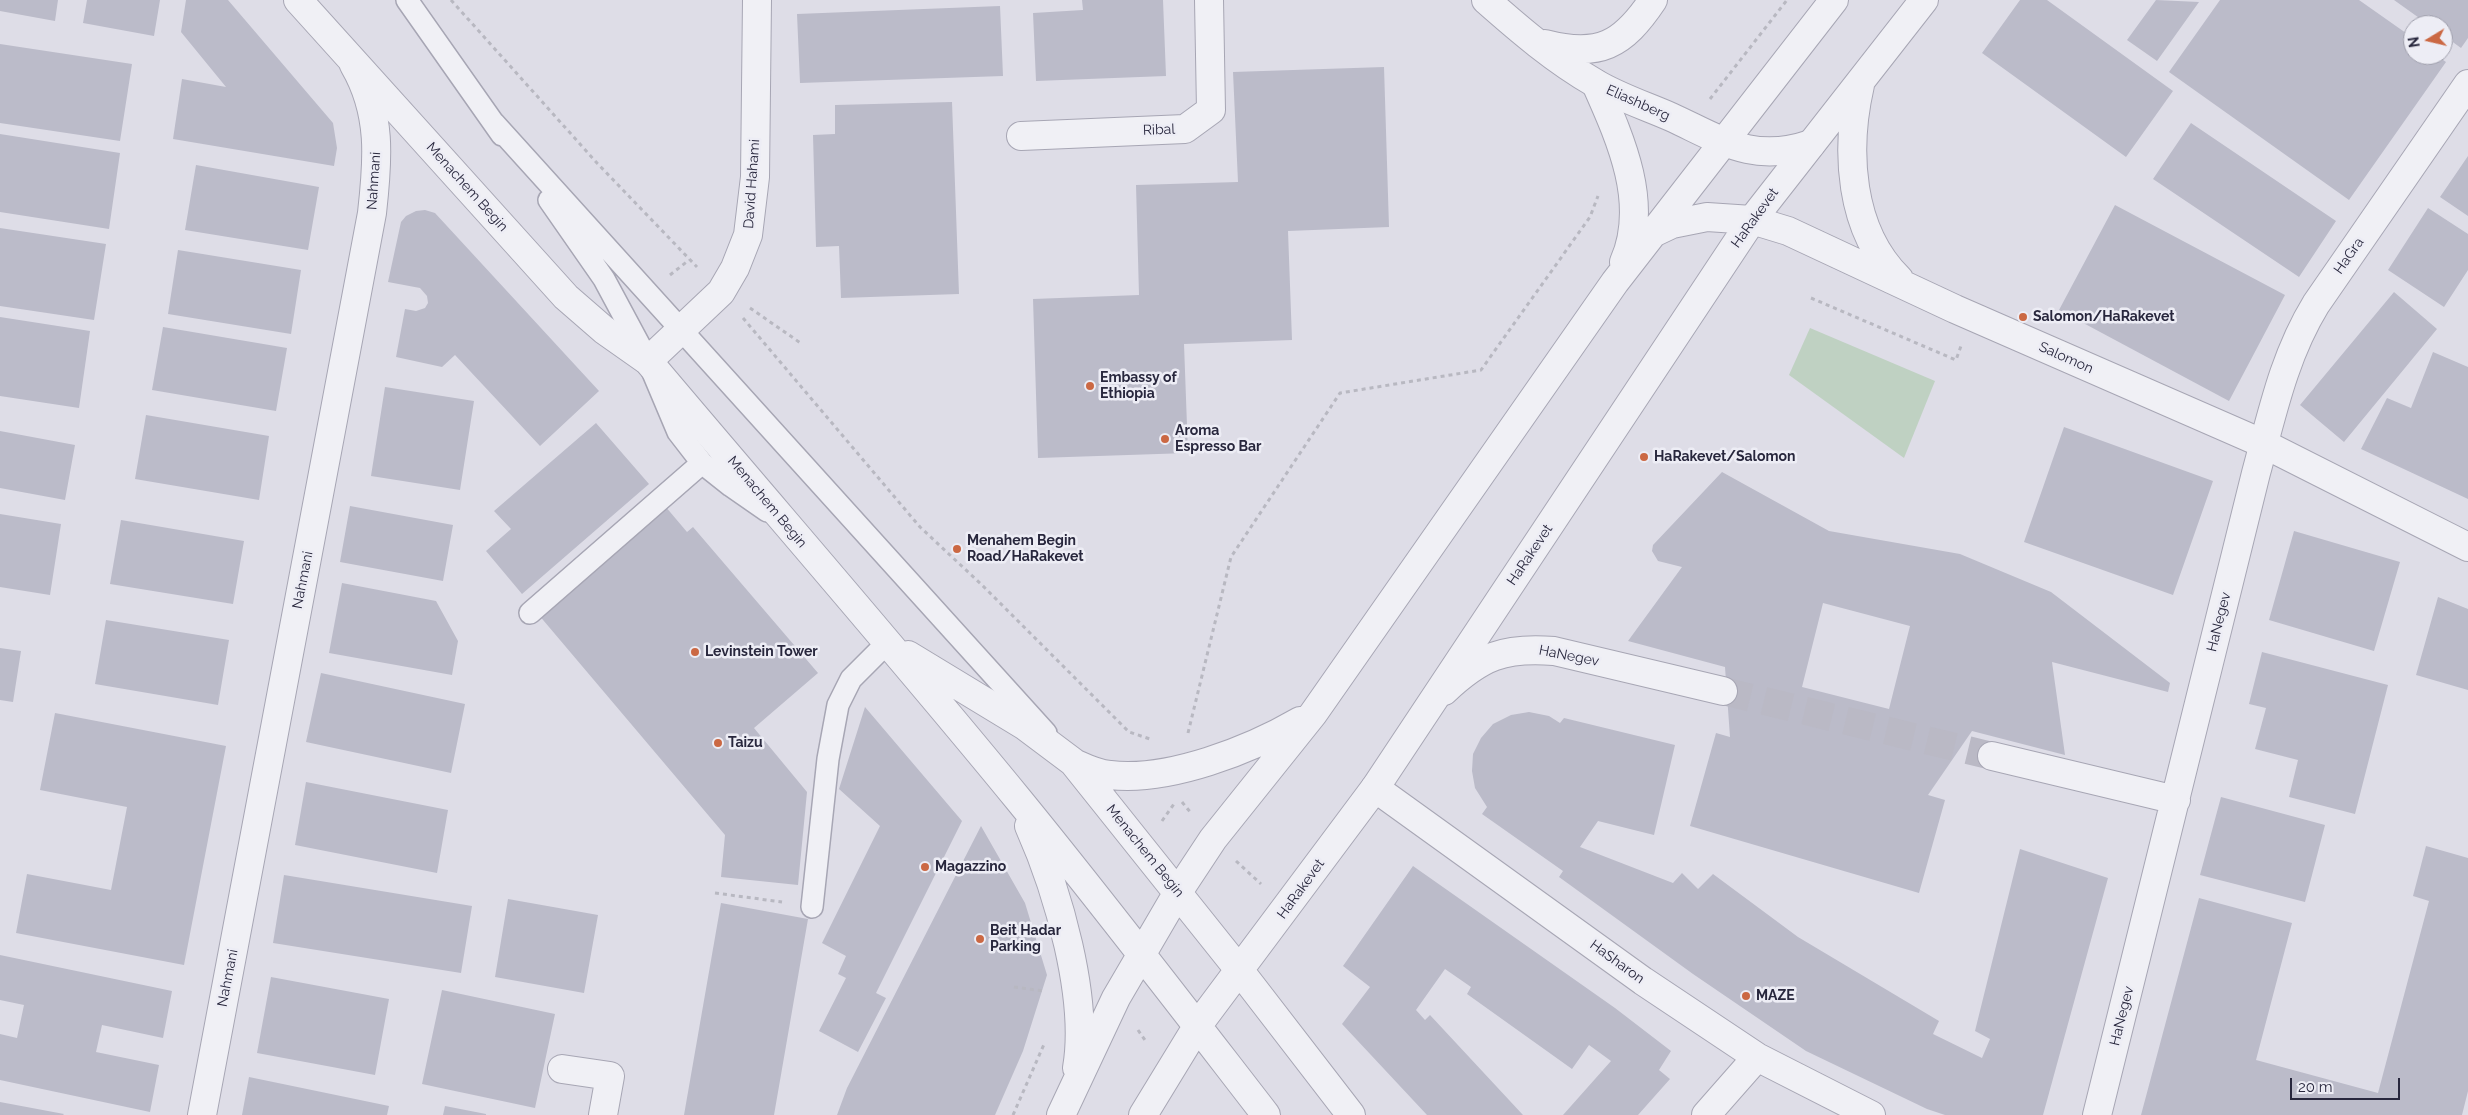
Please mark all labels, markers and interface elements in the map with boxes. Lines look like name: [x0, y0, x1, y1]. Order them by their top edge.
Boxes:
north arrow: [2403, 15, 2453, 65]
text: N: [2405, 36, 2423, 49]
street label: Eliashberg: [1603, 81, 1673, 125]
street label: Ribal: [1143, 121, 1175, 139]
street label: Menachem Begin: [423, 139, 511, 235]
street label: David Hahami: [740, 139, 764, 229]
street label: Nahmani: [364, 151, 384, 211]
street label: HaRakevet: [1728, 185, 1782, 251]
street label: HaGra: [2331, 235, 2367, 277]
place label: Salomon/HaRakevet: [2033, 309, 2175, 325]
marker: Salomon/HaRakevet: [2017, 311, 2029, 323]
street label: Salomon: [2036, 339, 2096, 377]
place label: Embassy of Ethiopia: [1100, 370, 1177, 402]
marker: Embassy of Ethiopia: [1084, 380, 1096, 392]
place label: Aroma Espresso Bar: [1175, 423, 1262, 456]
marker: Aroma Espresso Bar: [1159, 433, 1171, 445]
place label: HaRakevet/Salomon: [1654, 449, 1795, 465]
marker: HaRakevet/Salomon: [1638, 451, 1650, 463]
street label: Menachem Begin: [724, 453, 810, 551]
street label: HaRakevet: [1504, 521, 1556, 589]
place label: Menahem Begin Road/HaRakevet: [967, 533, 1084, 566]
marker: Menahem Begin Road/HaRakevet: [951, 543, 963, 555]
street label: Nahmani: [289, 550, 317, 610]
street label: HaNegev: [2203, 590, 2235, 654]
street label: HaNegev: [1537, 642, 1601, 670]
place label: Levinstein Tower: [705, 644, 818, 660]
marker: Levinstein Tower: [689, 646, 701, 658]
place label: Taizu: [728, 735, 763, 751]
marker: Taizu: [712, 737, 724, 749]
street label: Menachem Begin: [1103, 801, 1187, 901]
street label: HaRakevet: [1274, 856, 1328, 922]
place label: Magazzino: [935, 859, 1006, 875]
marker: Magazzino: [919, 861, 931, 873]
place label: Beit Hadar Parking: [990, 923, 1061, 956]
marker: Beit Hadar Parking: [974, 933, 986, 945]
street label: HaSharon: [1586, 937, 1648, 987]
street label: Nahmani: [214, 948, 242, 1008]
street label: HaNegev: [2106, 984, 2138, 1048]
place label: MAZE: [1756, 988, 1795, 1004]
marker: MAZE: [1740, 990, 1752, 1002]
scale bar: [2293, 1068, 2403, 1100]
text: 20 m: [2298, 1078, 2333, 1096]

